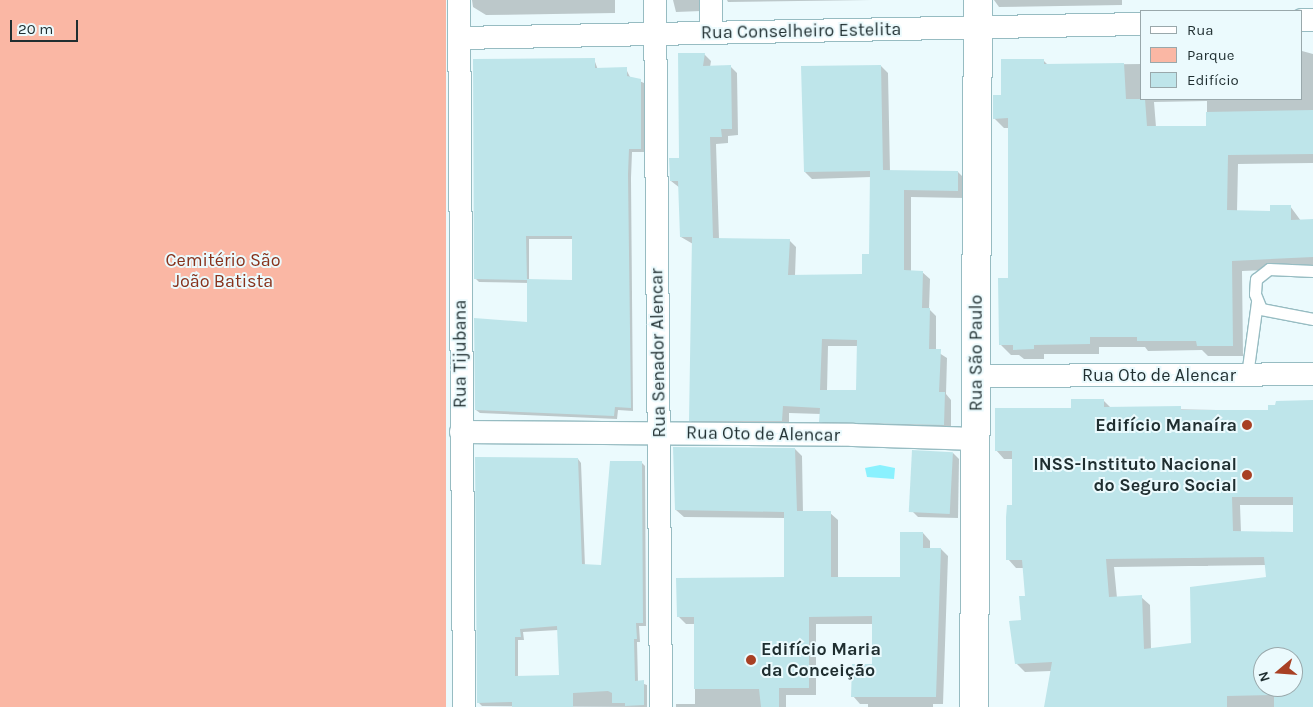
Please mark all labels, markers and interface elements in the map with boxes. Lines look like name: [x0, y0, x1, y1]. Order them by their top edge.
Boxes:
scale bar: [12, 10, 80, 42]
legend: [1140, 10, 1303, 100]
street label: Rua Conselheiro Estelita: [701, 18, 901, 44]
text: 20 m: [18, 20, 53, 38]
text: Rua: [1187, 21, 1214, 39]
text: Parque: [1187, 46, 1235, 64]
text: Edifício: [1187, 71, 1239, 89]
park label: Cemitério São João Batista: [165, 250, 281, 292]
street label: Rua Senador Alencar: [646, 268, 670, 438]
street label: Rua São Paulo: [965, 295, 987, 411]
street label: Rua Tijubana: [449, 300, 471, 408]
street label: Rua Oto de Alencar: [1082, 364, 1236, 386]
place label: Edifício Manaíra: [1095, 414, 1237, 436]
marker: Edifício Manaíra: [1241, 419, 1253, 431]
street label: Rua Oto de Alencar: [686, 422, 840, 446]
place label: INSS-Instituto Nacional do Seguro Social: [1033, 454, 1237, 496]
marker: INSS-Instituto Nacional do Seguro Social: [1241, 469, 1253, 481]
place label: Edifício Maria da Conceição: [761, 639, 881, 682]
north arrow: [1253, 647, 1303, 697]
marker: Edifício Maria da Conceição: [745, 654, 757, 666]
text: N: [1255, 669, 1274, 684]

